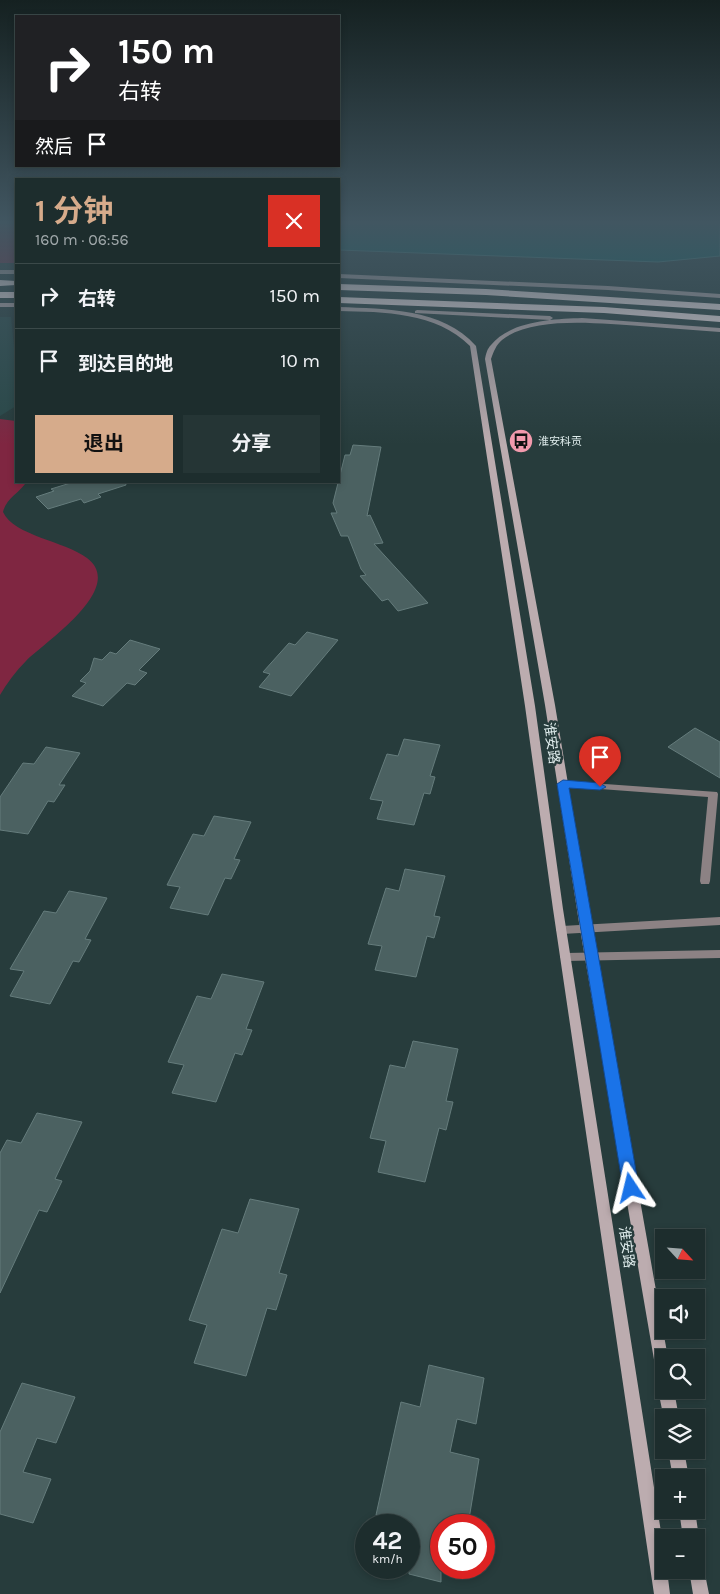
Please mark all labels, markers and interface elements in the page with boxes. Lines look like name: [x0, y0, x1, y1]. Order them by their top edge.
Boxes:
text: 150 m: [118, 31, 215, 72]
icon: right: [35, 35, 100, 100]
text: 右转: [118, 79, 162, 105]
icon: arrive: [83, 130, 111, 158]
text: 然后: [35, 136, 73, 158]
text: 1 分钟: [35, 193, 113, 229]
button: close: [268, 195, 320, 247]
text: 160 m · 06:56: [35, 230, 129, 249]
icon: right: [35, 282, 63, 310]
text: 150 m: [269, 285, 320, 307]
text: 右转: [78, 288, 116, 310]
icon: arrive: [35, 347, 63, 375]
text: 10 m: [280, 350, 320, 372]
text: 到达目的地: [78, 353, 173, 375]
button: 退出: [35, 415, 173, 473]
button: 分享: [183, 415, 320, 473]
bus stop icon: 淮安科贡: [508, 428, 534, 454]
place label: 淮安科贡: [538, 435, 582, 448]
street label: 淮安路: [540, 721, 563, 765]
pin: [579, 736, 621, 787]
icon: arrive: [586, 743, 614, 771]
position arrow: [604, 1161, 656, 1213]
street label: 淮安路: [615, 1225, 638, 1269]
north arrow: [655, 1229, 705, 1279]
map controls: [655, 1229, 705, 1579]
button: sound: [655, 1289, 705, 1339]
button: search: [655, 1349, 705, 1399]
button: layers: [655, 1409, 705, 1459]
button: +: [655, 1469, 705, 1519]
speed limit sign: 50: [430, 1514, 495, 1579]
text: 42: [372, 1526, 403, 1555]
button: −: [655, 1529, 705, 1579]
text: km/h: [372, 1552, 403, 1566]

